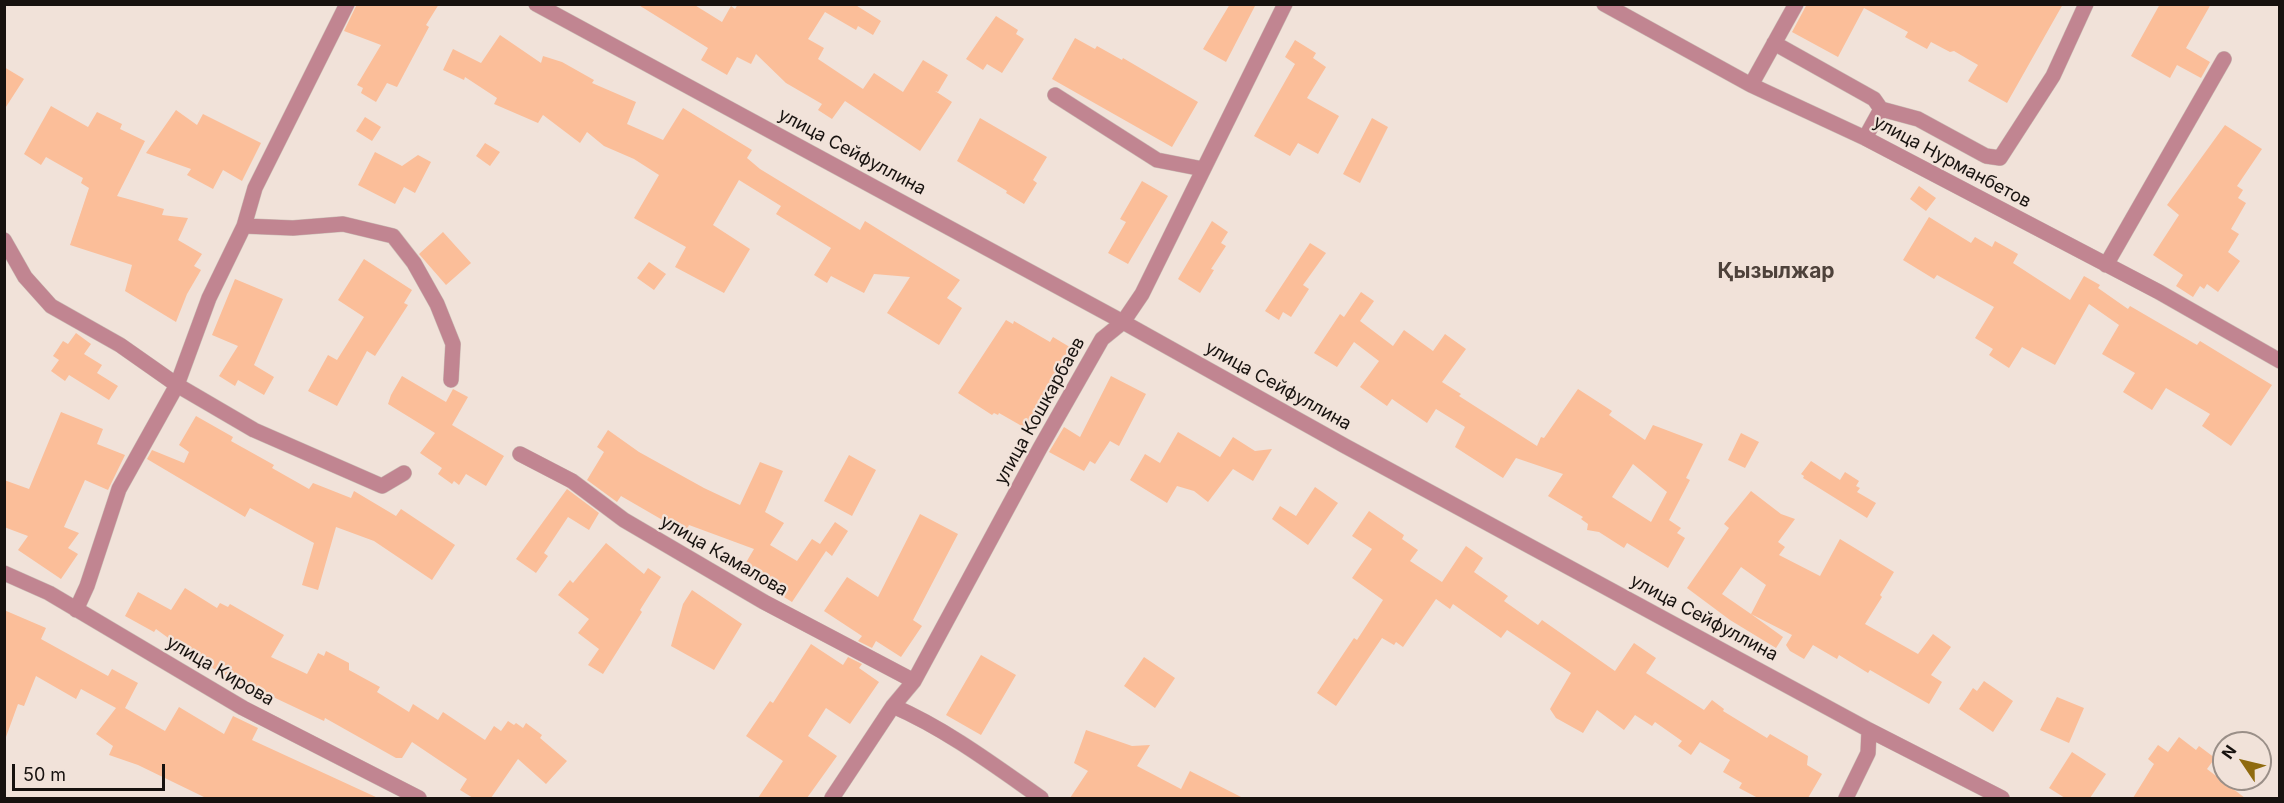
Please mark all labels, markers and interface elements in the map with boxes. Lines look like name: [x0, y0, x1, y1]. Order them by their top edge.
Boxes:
street label: улица Сейфуллина: [775, 104, 929, 200]
street label: улица Нурманбетов: [1869, 111, 2035, 213]
district label: Қызылжар: [1717, 259, 1835, 285]
street label: улица Кошкарбаев: [990, 333, 1090, 489]
street label: улица Сейфуллина: [1201, 337, 1355, 435]
street label: улица Камалова: [656, 511, 792, 601]
street label: улица Сейфуллина: [1627, 570, 1781, 666]
street label: улица Кирова: [162, 631, 278, 711]
north arrow: [2212, 731, 2272, 791]
text: N: [2217, 741, 2241, 763]
scale bar: [15, 752, 168, 790]
text: 50 m: [23, 764, 66, 785]

